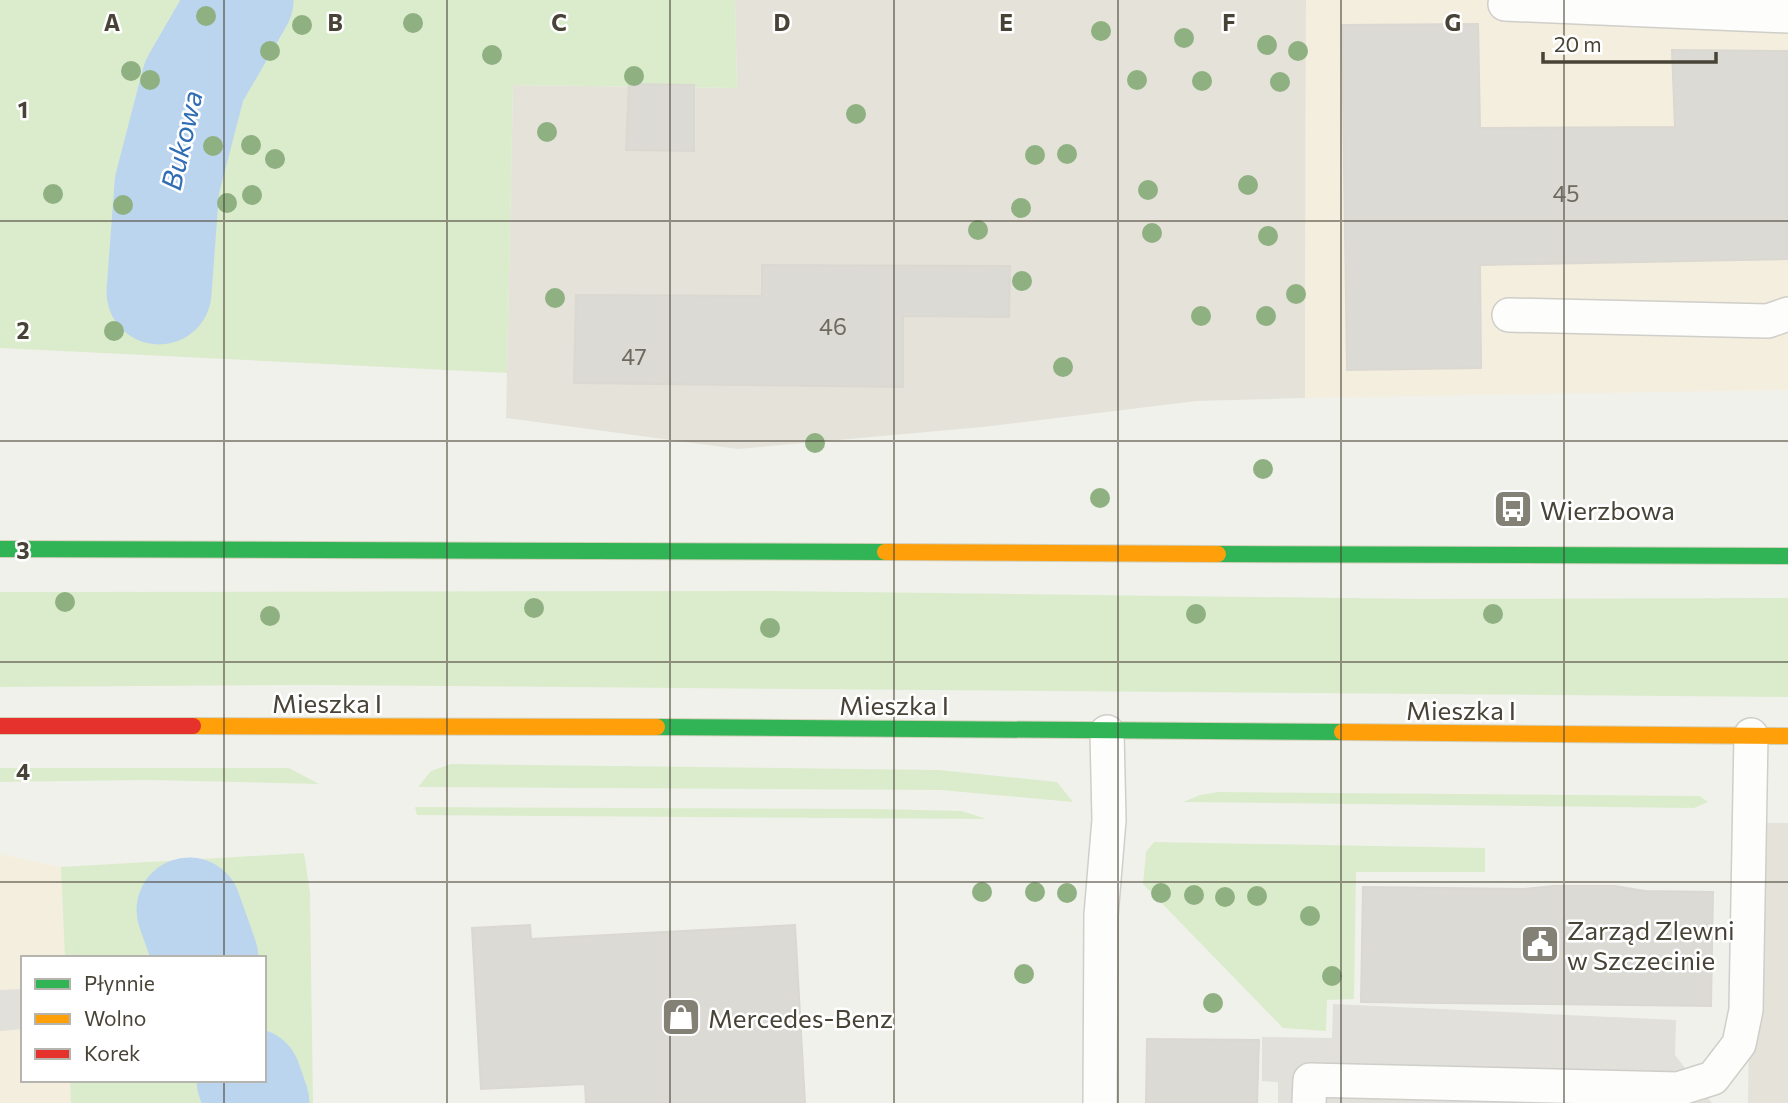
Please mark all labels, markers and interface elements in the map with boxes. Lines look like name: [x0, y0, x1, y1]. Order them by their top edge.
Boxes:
text: A: [104, 8, 121, 36]
text: B: [327, 8, 343, 36]
text: C: [551, 8, 567, 36]
text: D: [774, 8, 791, 36]
text: E: [999, 8, 1013, 36]
text: F: [1222, 8, 1236, 36]
text: G: [1445, 8, 1461, 36]
scale bar: [1543, 21, 1716, 65]
text: 20 m: [1554, 31, 1602, 56]
water label: Bukowa: [153, 87, 209, 193]
text: 1: [18, 95, 28, 123]
house number: 45: [1552, 179, 1580, 207]
house number: 46: [819, 312, 847, 340]
text: 2: [16, 316, 30, 344]
house number: 47: [621, 342, 647, 370]
bus stop icon: Wierzbowa: [1492, 488, 1534, 530]
place label: Wierzbowa: [1540, 494, 1675, 525]
text: 3: [16, 536, 30, 564]
street label: Mieszka I: [272, 687, 382, 718]
street label: Mieszka I: [839, 689, 949, 720]
street label: Mieszka I: [1406, 694, 1516, 725]
text: 4: [16, 757, 30, 785]
place label: Zarząd Zlewni w Szczecinie: [1567, 914, 1735, 975]
public building icon: Zarząd Zlewni w Szczecinie: [1519, 923, 1561, 965]
legend: [21, 956, 266, 1082]
text: Płynnie: [84, 970, 155, 995]
shop icon: Mercedes-Benz: [660, 996, 702, 1038]
place label: Mercedes-Benz: [708, 1002, 893, 1033]
text: Wolno: [84, 1005, 146, 1030]
text: Korek: [84, 1040, 140, 1065]

